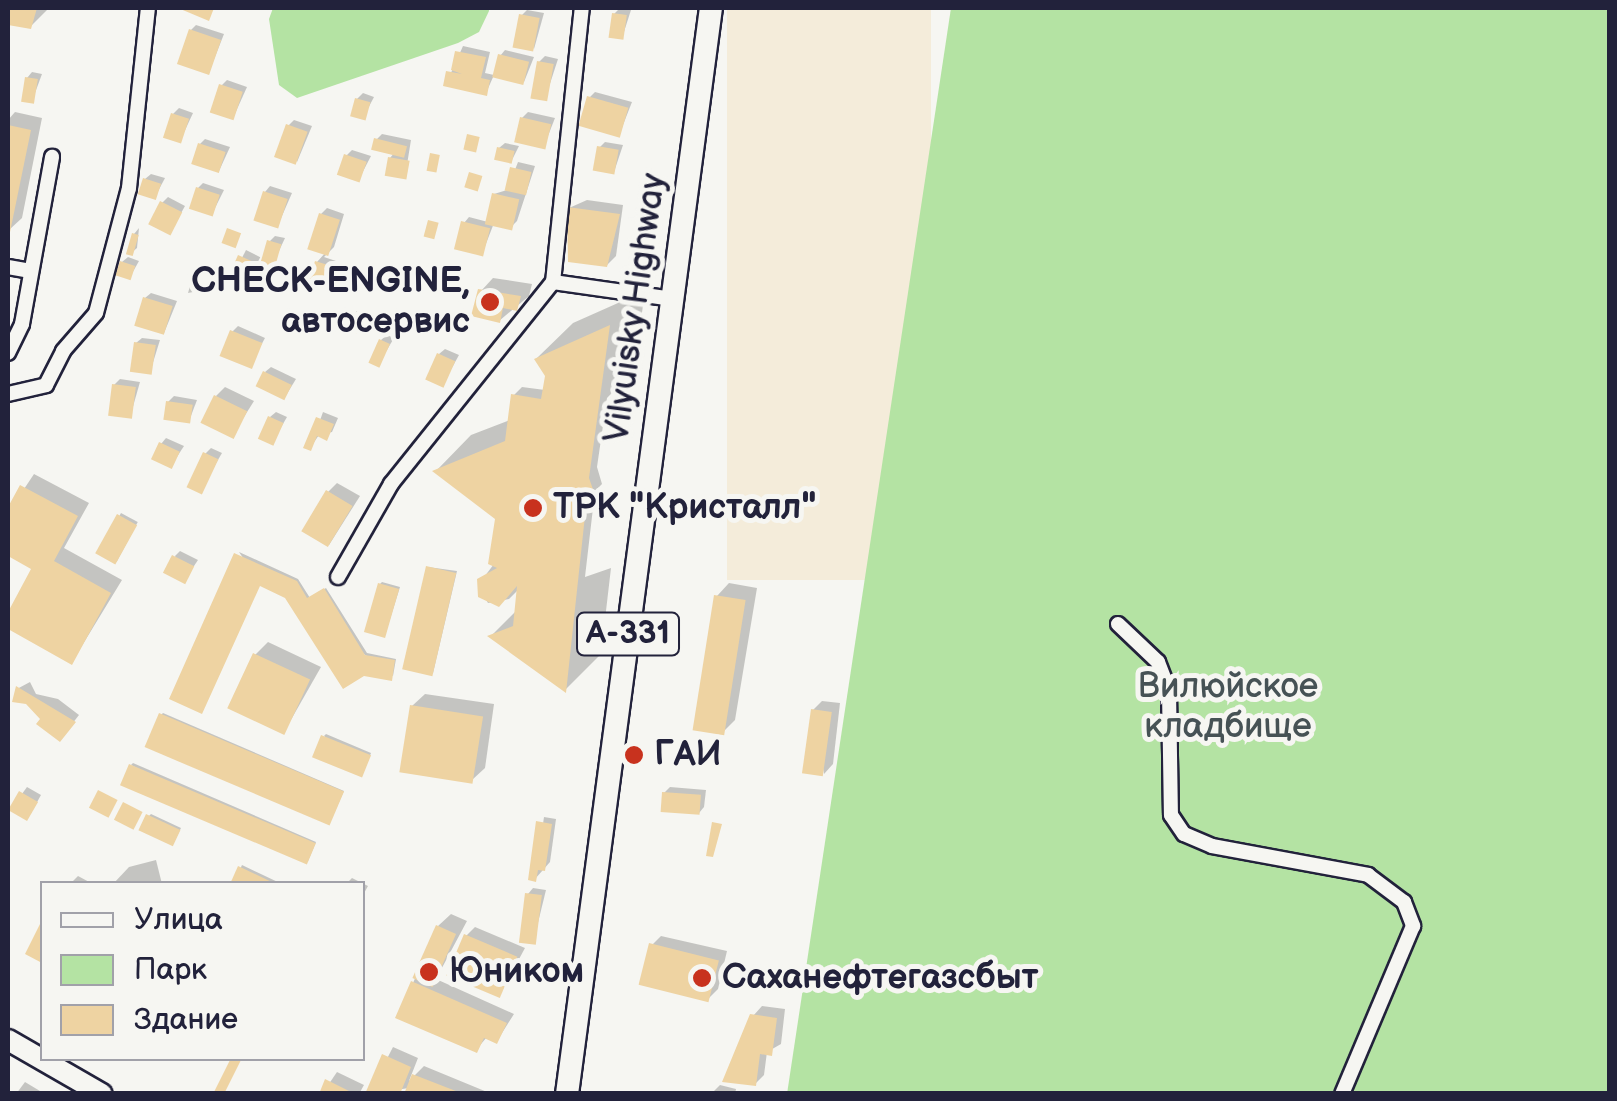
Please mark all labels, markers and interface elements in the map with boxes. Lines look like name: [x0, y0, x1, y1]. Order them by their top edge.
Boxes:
street label: Vilyuisky Highway: [596, 170, 676, 446]
place label: CHECK-ENGINE, автосервис: [191, 261, 470, 343]
marker: CHECK-ENGINE, автосервис: [479, 291, 501, 313]
place label: ТРК "Кристалл": [553, 487, 816, 529]
marker: ТРК "Кристалл": [522, 497, 544, 519]
road number: А-331: [576, 607, 680, 661]
park label: Вилюйское кладбище: [1138, 666, 1318, 748]
place label: ГАИ: [654, 734, 722, 776]
marker: ГАИ: [623, 744, 645, 766]
legend: [40, 881, 365, 1061]
text: Улица: [134, 902, 223, 938]
place label: Юником: [449, 951, 584, 993]
text: Парк: [134, 952, 207, 988]
place label: Саханефтегазсбыт: [722, 957, 1038, 999]
marker: Юником: [418, 961, 440, 983]
marker: Саханефтегазсбыт: [691, 967, 713, 989]
text: Здание: [134, 1002, 238, 1038]

